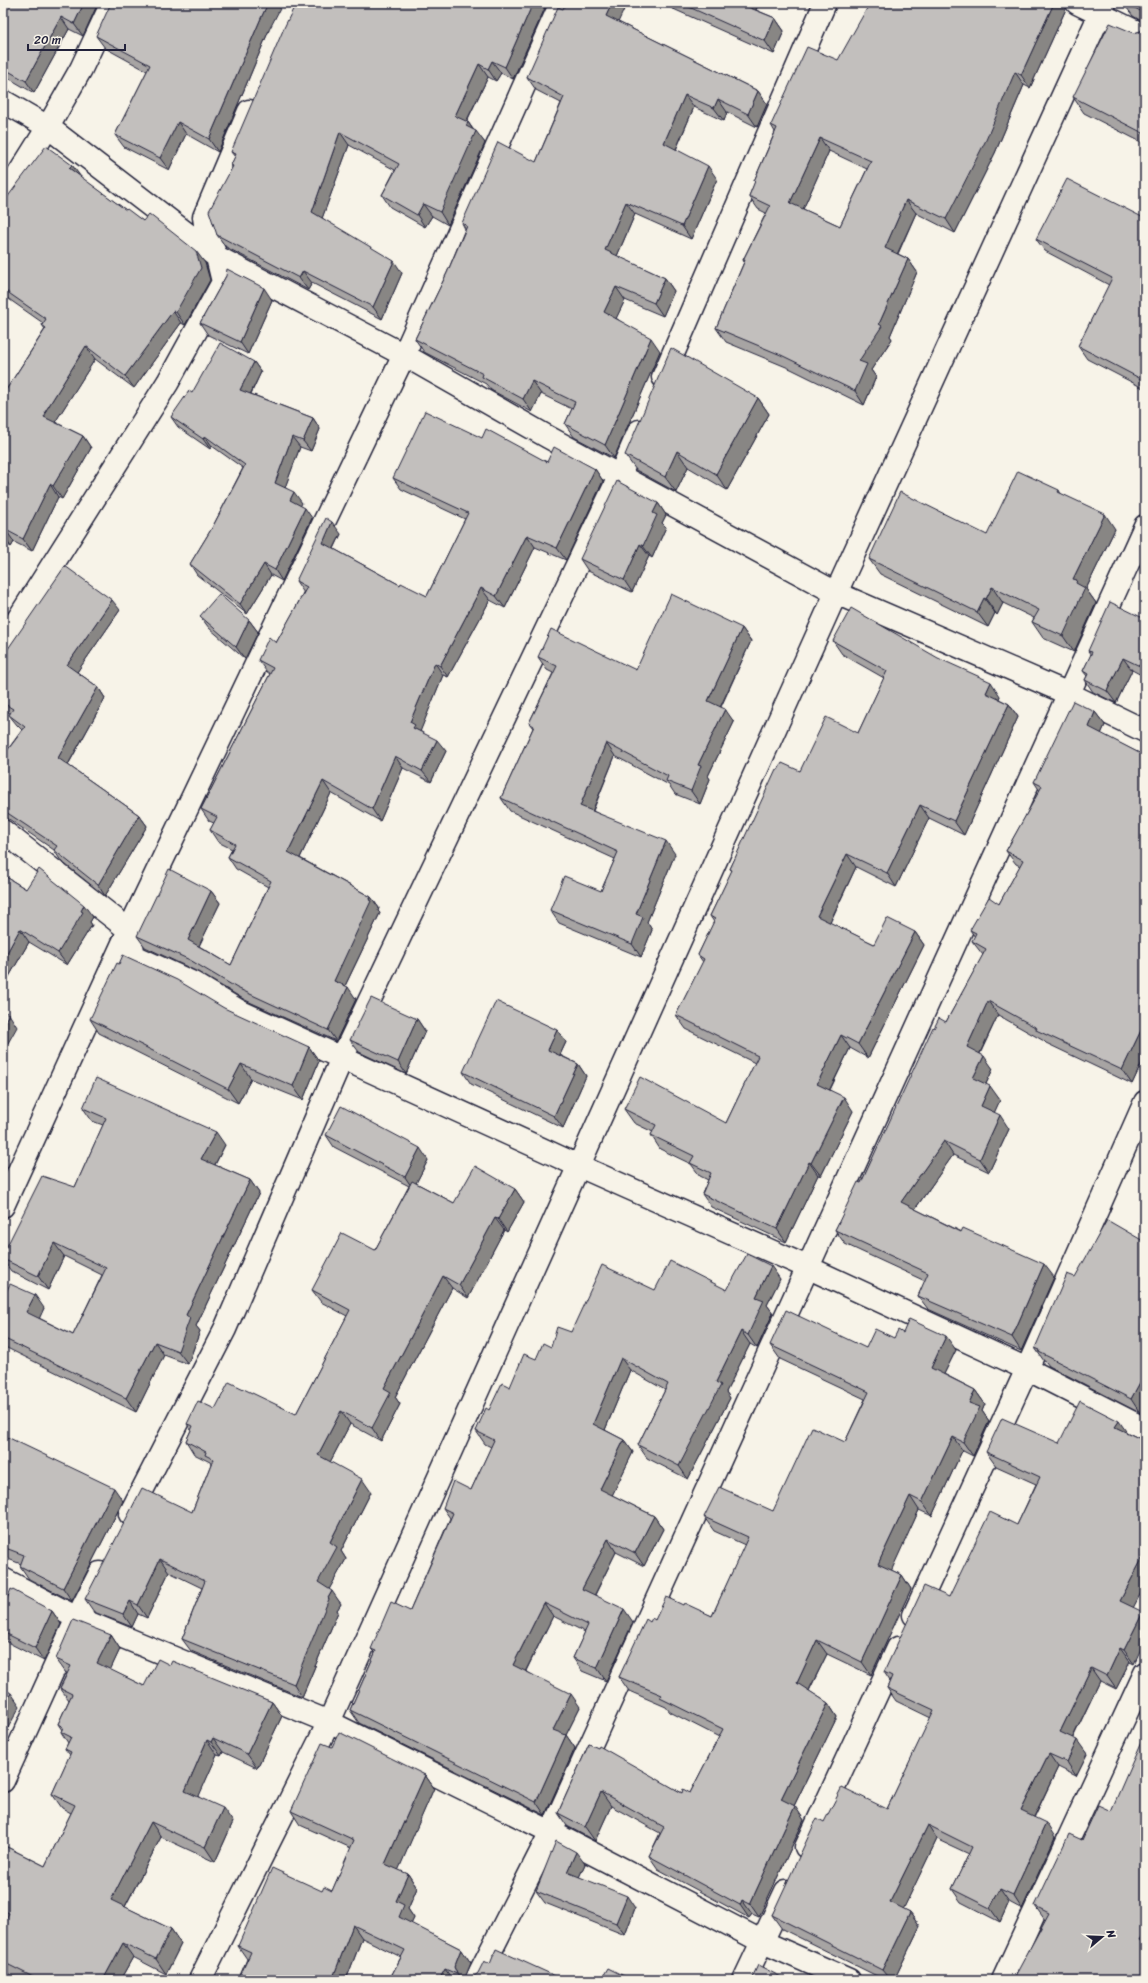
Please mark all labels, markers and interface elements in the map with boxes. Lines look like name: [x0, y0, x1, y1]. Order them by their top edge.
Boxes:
scale bar: [28, 26, 125, 52]
text: 20 m: [34, 29, 61, 51]
north arrow: [1082, 1917, 1122, 1957]
text: N: [1100, 1926, 1121, 1941]

